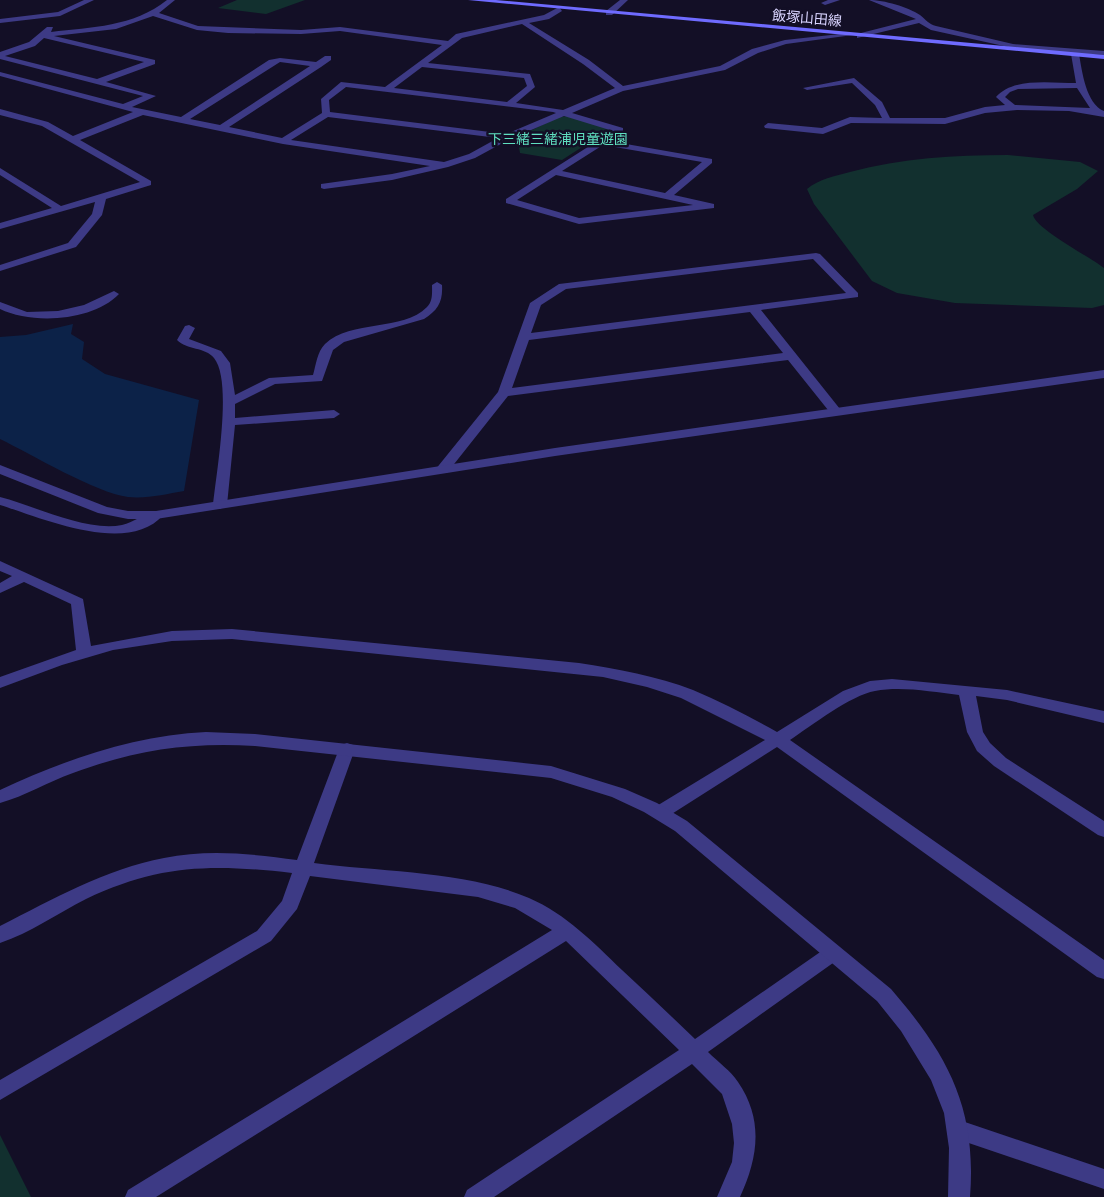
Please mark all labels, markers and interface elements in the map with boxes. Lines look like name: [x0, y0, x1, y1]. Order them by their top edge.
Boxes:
street label: 飯塚山田線: [771, 7, 843, 30]
park label: 下三緒三緒浦児童遊園: [488, 131, 628, 148]

